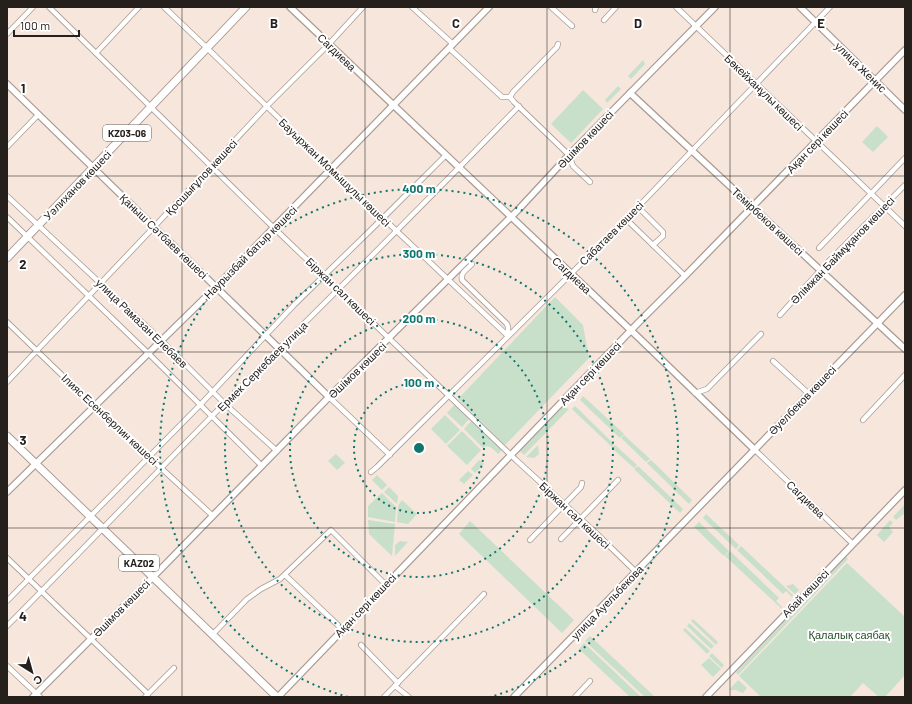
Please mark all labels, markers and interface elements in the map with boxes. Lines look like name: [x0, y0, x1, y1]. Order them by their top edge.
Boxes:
scale bar: [14, 12, 79, 38]
text: B: [270, 15, 278, 31]
text: C: [452, 15, 460, 31]
text: D: [634, 15, 642, 31]
text: E: [817, 15, 825, 31]
text: 100 m: [20, 18, 50, 32]
street label: Сагдиева: [315, 31, 359, 74]
street label: улица Женис: [833, 39, 890, 95]
street label: Бөкейханұлы көшесі: [722, 51, 806, 133]
text: 1: [21, 80, 25, 96]
street label: Әшімов көшесі: [554, 107, 616, 171]
street label: Ақан сері көшесі: [784, 107, 850, 175]
street label: Бауыржан Момышұлы көшесі: [277, 115, 393, 229]
road number: KZ03-06: [103, 125, 151, 141]
street label: Қосшығұлов көшесі: [163, 136, 239, 218]
street label: Уәлиханов көшесі: [41, 148, 113, 222]
text: 400 m: [402, 181, 436, 195]
street label: Темірбеков көшесі: [729, 184, 807, 258]
street label: Қаныш Сәтбаев көшесі: [117, 191, 211, 281]
street label: Әлімжан Баймұқанов көшесі: [787, 194, 897, 306]
street label: Сабатаев көшесі: [576, 198, 646, 268]
street label: Наурызбай батыр көшесі: [201, 203, 299, 301]
text: 300 m: [403, 246, 435, 260]
street label: Сагдиева: [550, 254, 595, 297]
street label: Біржан сал көшесі: [304, 255, 378, 327]
text: 2: [19, 256, 27, 272]
street label: улица Рамазан Елебаев: [93, 276, 191, 370]
text: 200 m: [403, 311, 435, 325]
street label: Ермек Серкебаев улица: [214, 318, 310, 414]
street label: Әшімов көшесі: [325, 339, 389, 401]
street label: Ақан сері көшесі: [557, 339, 623, 407]
street label: Әуелбеков көшесі: [766, 363, 838, 437]
street label: Ілияс Есенберлин көшесі: [59, 371, 161, 467]
text: 100 m: [404, 375, 434, 389]
text: 3: [19, 432, 27, 448]
centre of rings: [412, 441, 426, 455]
street label: Сагдиева: [784, 478, 828, 521]
street label: Біржан сал көшесі: [537, 479, 613, 551]
road number: KАZ02: [119, 555, 159, 571]
street label: улица Ауельбекова: [568, 562, 646, 642]
street label: Абай көшесі: [779, 566, 831, 620]
street label: Ақан сері көшесі: [332, 571, 398, 639]
street label: Әшімов көшесі: [90, 577, 152, 639]
text: 4: [19, 608, 27, 624]
park label: Қалалық саябақ: [809, 628, 890, 641]
north arrow: [12, 652, 52, 692]
text: С: [31, 673, 45, 688]

